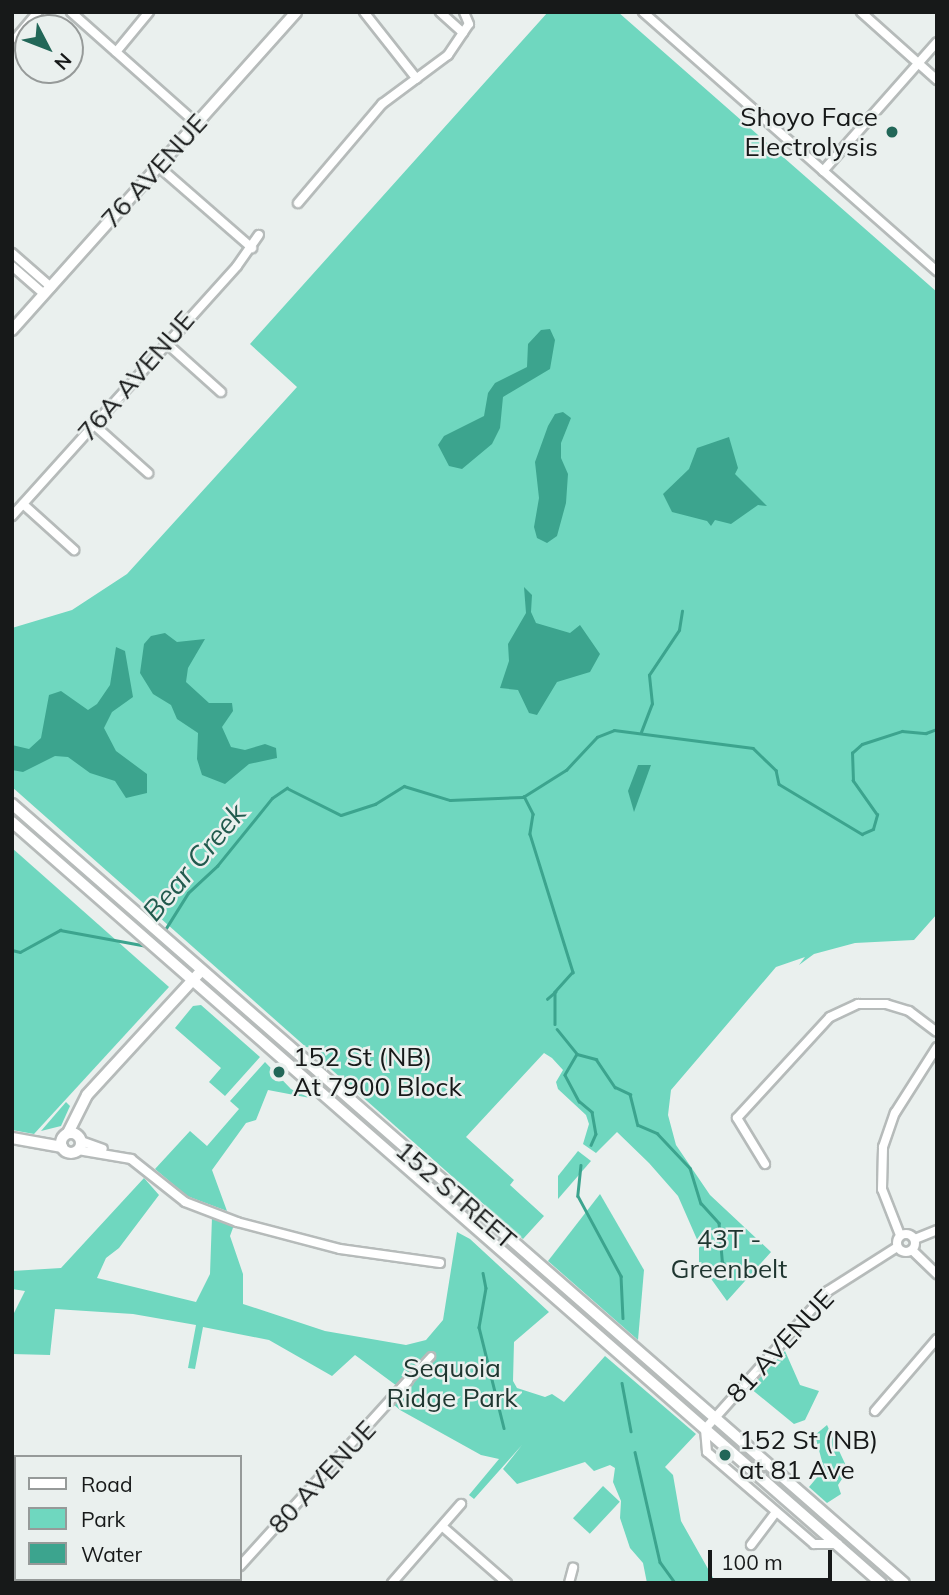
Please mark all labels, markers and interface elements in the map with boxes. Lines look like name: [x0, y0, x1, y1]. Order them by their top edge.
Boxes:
north arrow: [14, 14, 84, 84]
text: N: [49, 48, 77, 75]
place label: Shoyo Face Electrolysis: [740, 101, 878, 162]
street label: 76 AVENUE: [95, 108, 213, 234]
marker: Shoyo Face Electrolysis: [884, 124, 900, 140]
street label: 76A AVENUE: [71, 305, 201, 447]
water label: Bear Creek: [135, 797, 253, 927]
place label: 152 St (NB) At 7900 Block: [293, 1041, 462, 1102]
marker: 152 St (NB) At 7900 Block: [271, 1064, 287, 1080]
street label: 152 STREET: [390, 1134, 522, 1256]
park label: 43T - Greenbelt: [671, 1223, 787, 1284]
street label: 81 AVENUE: [720, 1283, 840, 1409]
park label: Sequoia Ridge Park: [386, 1352, 518, 1414]
street label: 80 AVENUE: [262, 1414, 382, 1540]
place label: 152 St (NB) at 81 Ave: [739, 1424, 878, 1486]
marker: 152 St (NB) at 81 Ave: [717, 1447, 733, 1463]
legend: [14, 1455, 242, 1581]
text: Road: [81, 1471, 132, 1497]
text: Park: [81, 1506, 125, 1532]
scale bar: [711, 1536, 835, 1580]
text: Water: [81, 1541, 142, 1567]
text: 100 m: [721, 1549, 783, 1575]

